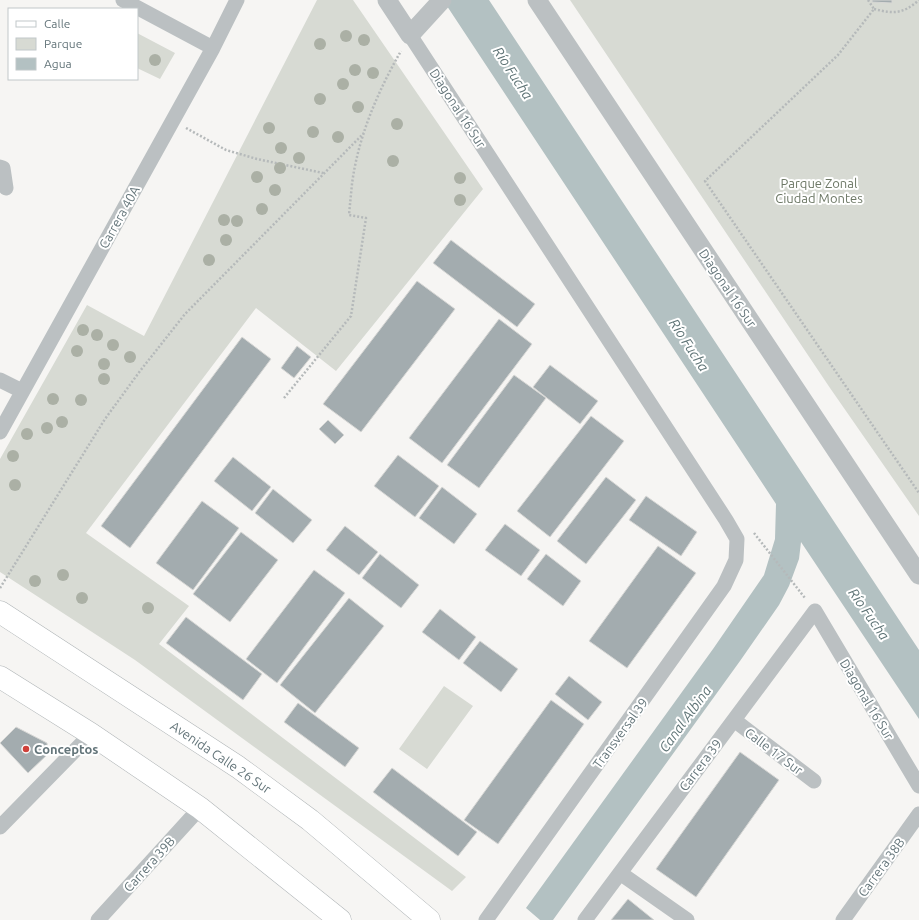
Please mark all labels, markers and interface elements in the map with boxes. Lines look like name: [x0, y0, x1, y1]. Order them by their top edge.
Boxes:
legend: [8, 8, 138, 80]
text: Calle: [44, 17, 70, 30]
text: Parque: [44, 37, 82, 50]
water label: Río Fucha: [490, 44, 536, 103]
text: Agua: [44, 57, 72, 70]
street label: Diagonal 16 Sur: [427, 66, 489, 150]
park label: Parque Zonal Ciudad Montes: [775, 176, 863, 205]
street label: Carrera 40A: [96, 183, 142, 251]
street label: Diagonal 16 Sur: [697, 246, 759, 330]
water label: Río Fucha: [666, 316, 712, 375]
water label: Río Fucha: [845, 585, 893, 643]
street label: Diagonal 16 Sur: [837, 656, 897, 742]
water label: Canal Albina: [656, 682, 715, 755]
street label: Transversal 39: [590, 695, 650, 771]
street label: Avenida Calle 26 Sur: [168, 718, 274, 796]
street label: Calle 17 Sur: [742, 725, 806, 777]
street label: Carrera 39: [676, 736, 724, 794]
place label: Conceptos: [34, 742, 98, 756]
marker: Conceptos: [21, 744, 31, 754]
street label: Carrera 39B: [121, 834, 177, 894]
street label: Carrera 38B: [855, 835, 907, 899]

